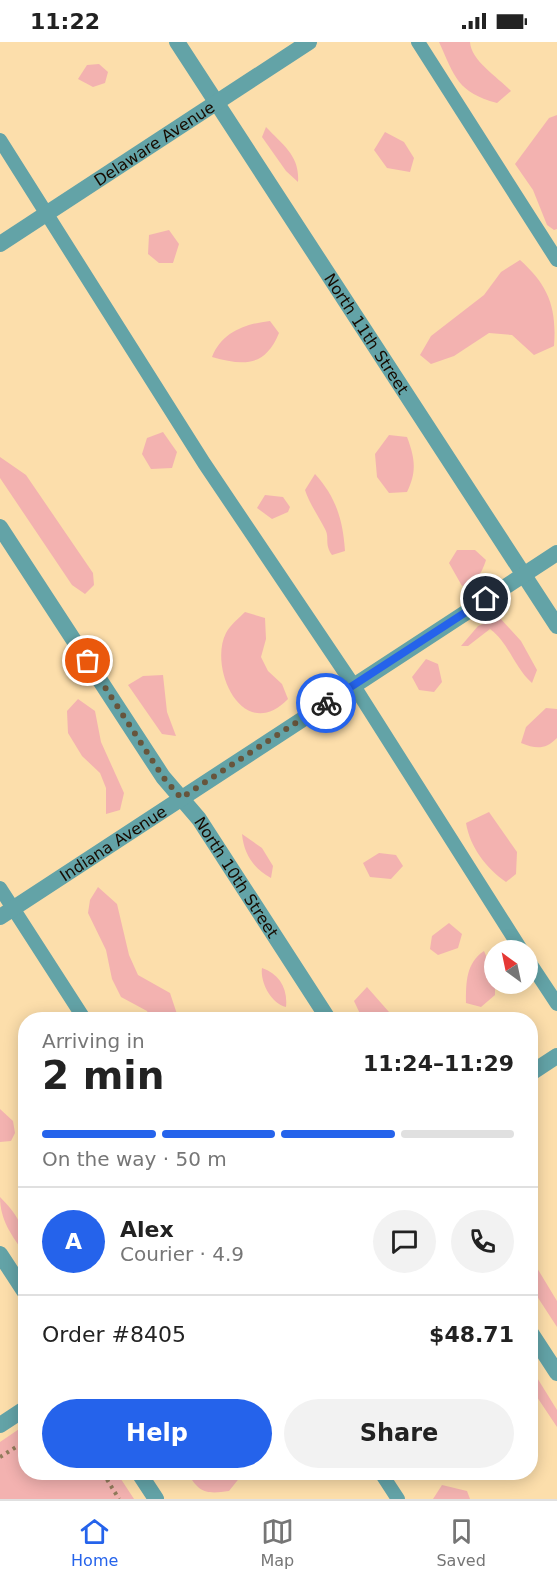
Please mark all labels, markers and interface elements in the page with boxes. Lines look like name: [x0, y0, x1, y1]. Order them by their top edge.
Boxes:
text: 11:22: [30, 9, 100, 34]
street label: Delaware Avenue: [90, 97, 218, 190]
street label: North 11th Street: [321, 270, 413, 398]
pin: [460, 573, 511, 624]
icon: home: [469, 582, 502, 615]
pin: [62, 635, 113, 686]
icon: bag: [71, 644, 104, 677]
courier: [296, 673, 356, 733]
icon: bike: [310, 687, 343, 720]
street label: Indiana Avenue: [56, 801, 170, 885]
street label: North 10th Street: [191, 813, 283, 941]
north arrow: [484, 940, 538, 994]
map controls: [484, 940, 538, 994]
text: Arriving in: [42, 1029, 145, 1053]
text: 11:24–11:29: [363, 1051, 514, 1076]
text: 2 min: [42, 1053, 164, 1098]
text: On the way · 50 m: [42, 1147, 227, 1171]
button: chat: [373, 1210, 436, 1273]
button: phone: [451, 1210, 514, 1273]
text: Alex: [120, 1217, 174, 1242]
text: A: [65, 1229, 82, 1254]
text: Courier · 4.9: [120, 1242, 244, 1266]
text: Order #8405: [42, 1322, 186, 1347]
text: $48.71: [429, 1322, 514, 1347]
button: Help: [42, 1399, 272, 1468]
button: Share: [284, 1399, 514, 1468]
tab: Home: [71, 1515, 118, 1570]
tab: Map: [261, 1515, 294, 1570]
tab: Saved: [436, 1515, 486, 1570]

